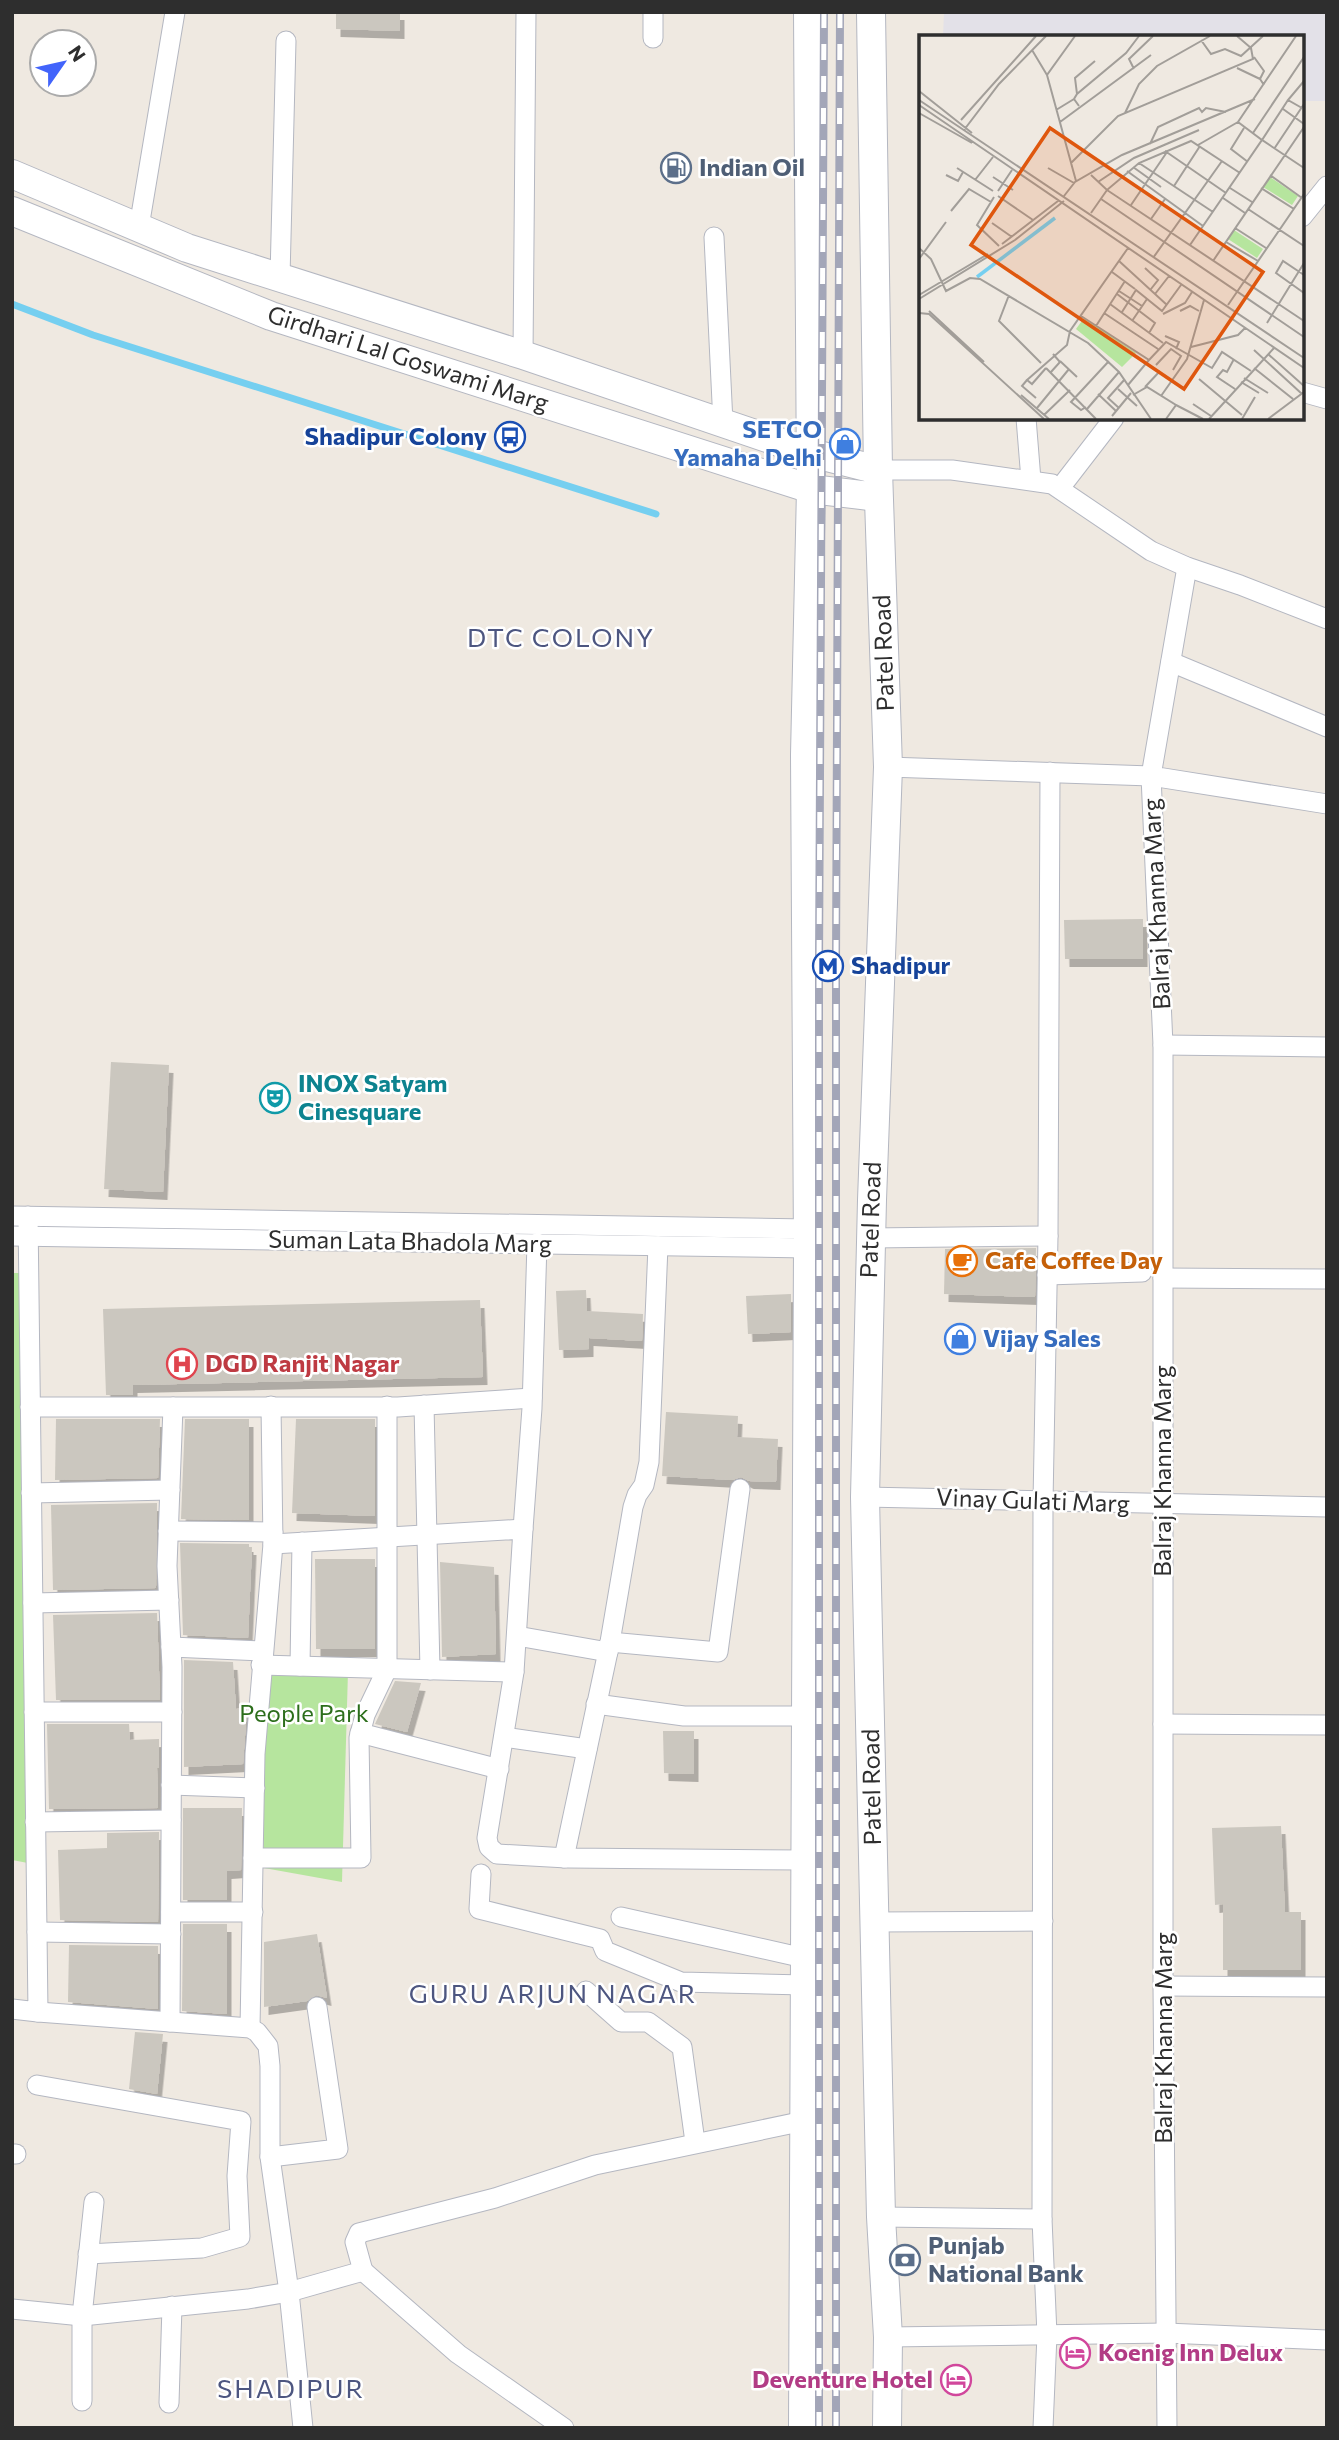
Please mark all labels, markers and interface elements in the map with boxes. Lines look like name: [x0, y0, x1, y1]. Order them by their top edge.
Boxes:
north arrow: [28, 28, 98, 98]
inset map: [919, 35, 1304, 420]
text: N: [64, 41, 91, 66]
fuel station icon: Indian Oil: [659, 151, 693, 185]
place label: Indian Oil: [699, 152, 805, 181]
street label: Girdhari Lal Goswami Marg: [264, 298, 553, 417]
place label: SETCO Yamaha Delhi: [673, 414, 822, 471]
bus stop icon: Shadipur Colony: [493, 420, 527, 454]
place label: Shadipur Colony: [305, 421, 487, 450]
shop icon: SETCO Yamaha Delhi: [828, 427, 862, 461]
street label: Patel Road: [866, 594, 899, 712]
district label: DTC COLONY: [467, 621, 655, 652]
street label: Balraj Khanna Marg: [1135, 798, 1176, 1011]
metro station icon: Shadipur: [811, 949, 845, 983]
place label: Shadipur: [851, 950, 951, 979]
place label: INOX Satyam Cinesquare: [298, 1068, 448, 1125]
theatre icon: INOX Satyam Cinesquare: [258, 1081, 292, 1115]
street label: Patel Road: [853, 1161, 886, 1279]
street label: Suman Lata Bhadola Marg: [268, 1224, 552, 1257]
cafe icon: Cafe Coffee Day: [945, 1244, 979, 1278]
place label: Cafe Coffee Day: [985, 1245, 1163, 1274]
shop icon: Vijay Sales: [943, 1322, 977, 1356]
place label: Vijay Sales: [983, 1323, 1101, 1352]
hospital icon: DGD Ranjit Nagar: [165, 1347, 199, 1381]
place label: DGD Ranjit Nagar: [205, 1348, 400, 1377]
street label: Balraj Khanna Marg: [1147, 1365, 1176, 1577]
street label: Vinay Gulati Marg: [936, 1482, 1130, 1517]
park label: People Park: [239, 1698, 369, 1727]
street label: Patel Road: [855, 1728, 886, 1846]
street label: Balraj Khanna Marg: [1148, 1932, 1177, 2144]
district label: GURU ARJUN NAGAR: [409, 1977, 697, 2008]
place label: Punjab National Bank: [928, 2230, 1084, 2287]
bank icon: Punjab National Bank: [888, 2243, 922, 2277]
hotel icon: Koenig Inn Delux: [1058, 2336, 1092, 2370]
place label: Koenig Inn Delux: [1098, 2337, 1283, 2366]
hotel icon: Deventure Hotel: [939, 2363, 973, 2397]
place label: Deventure Hotel: [752, 2364, 933, 2393]
district label: SHADIPUR: [217, 2372, 365, 2403]

